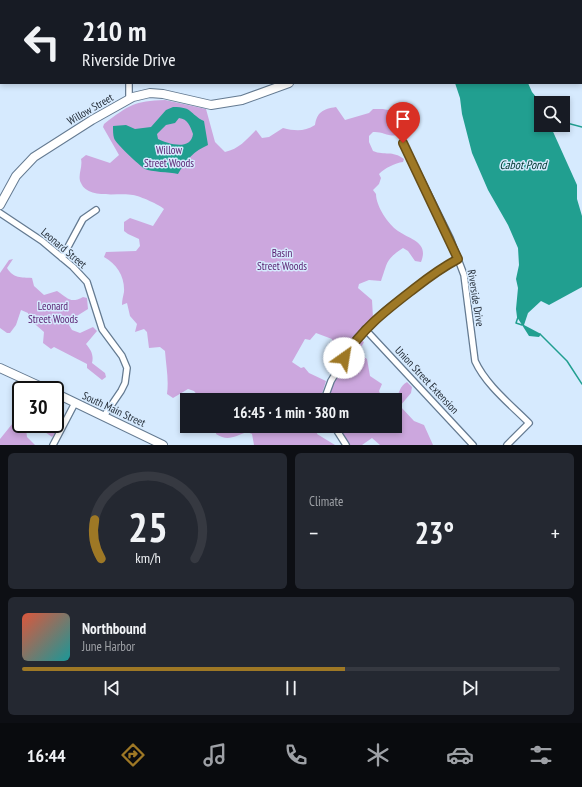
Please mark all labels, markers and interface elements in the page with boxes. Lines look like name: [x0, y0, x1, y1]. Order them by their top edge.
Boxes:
text: 210 m: [82, 12, 146, 49]
icon: left: [16, 16, 68, 68]
text: Riverside Drive: [82, 48, 176, 71]
street label: Willow Street: [64, 90, 116, 128]
map controls: [534, 96, 570, 132]
button: search: [534, 96, 570, 132]
pin: [386, 102, 420, 143]
icon: arrive: [392, 108, 414, 130]
park label: Willow Street Woods: [144, 143, 194, 170]
water label: Cabot Pond: [499, 157, 548, 172]
street label: Leonard Street: [38, 225, 90, 271]
park label: Basin Street Woods: [257, 246, 307, 273]
street label: Riverside Drive: [465, 269, 487, 328]
park label: Leonard Street Woods: [28, 299, 78, 326]
position arrow: [323, 337, 365, 379]
street label: Union Street Extension: [392, 343, 462, 417]
speed limit sign: 30: [12, 381, 64, 433]
street label: South Main Street: [80, 388, 148, 430]
text: 16:45 · 1 min · 380 m: [233, 403, 349, 422]
text: Climate: [309, 493, 343, 510]
text: 25: [128, 500, 167, 553]
text: 23°: [415, 513, 454, 552]
text: −: [309, 519, 318, 547]
text: +: [551, 519, 560, 547]
text: km/h: [135, 548, 160, 567]
text: Northbound: [82, 619, 146, 638]
text: June Harbor: [82, 638, 135, 655]
icon: previous: [101, 677, 123, 699]
icon: pause: [280, 677, 302, 699]
icon: next: [459, 677, 481, 699]
icon: directions: [119, 741, 147, 769]
icon: music: [201, 741, 229, 769]
icon: phone: [282, 741, 310, 769]
icon: climate: [364, 741, 392, 769]
icon: car: [446, 741, 474, 769]
icon: filters: [527, 741, 555, 769]
text: 16:44: [27, 744, 66, 767]

